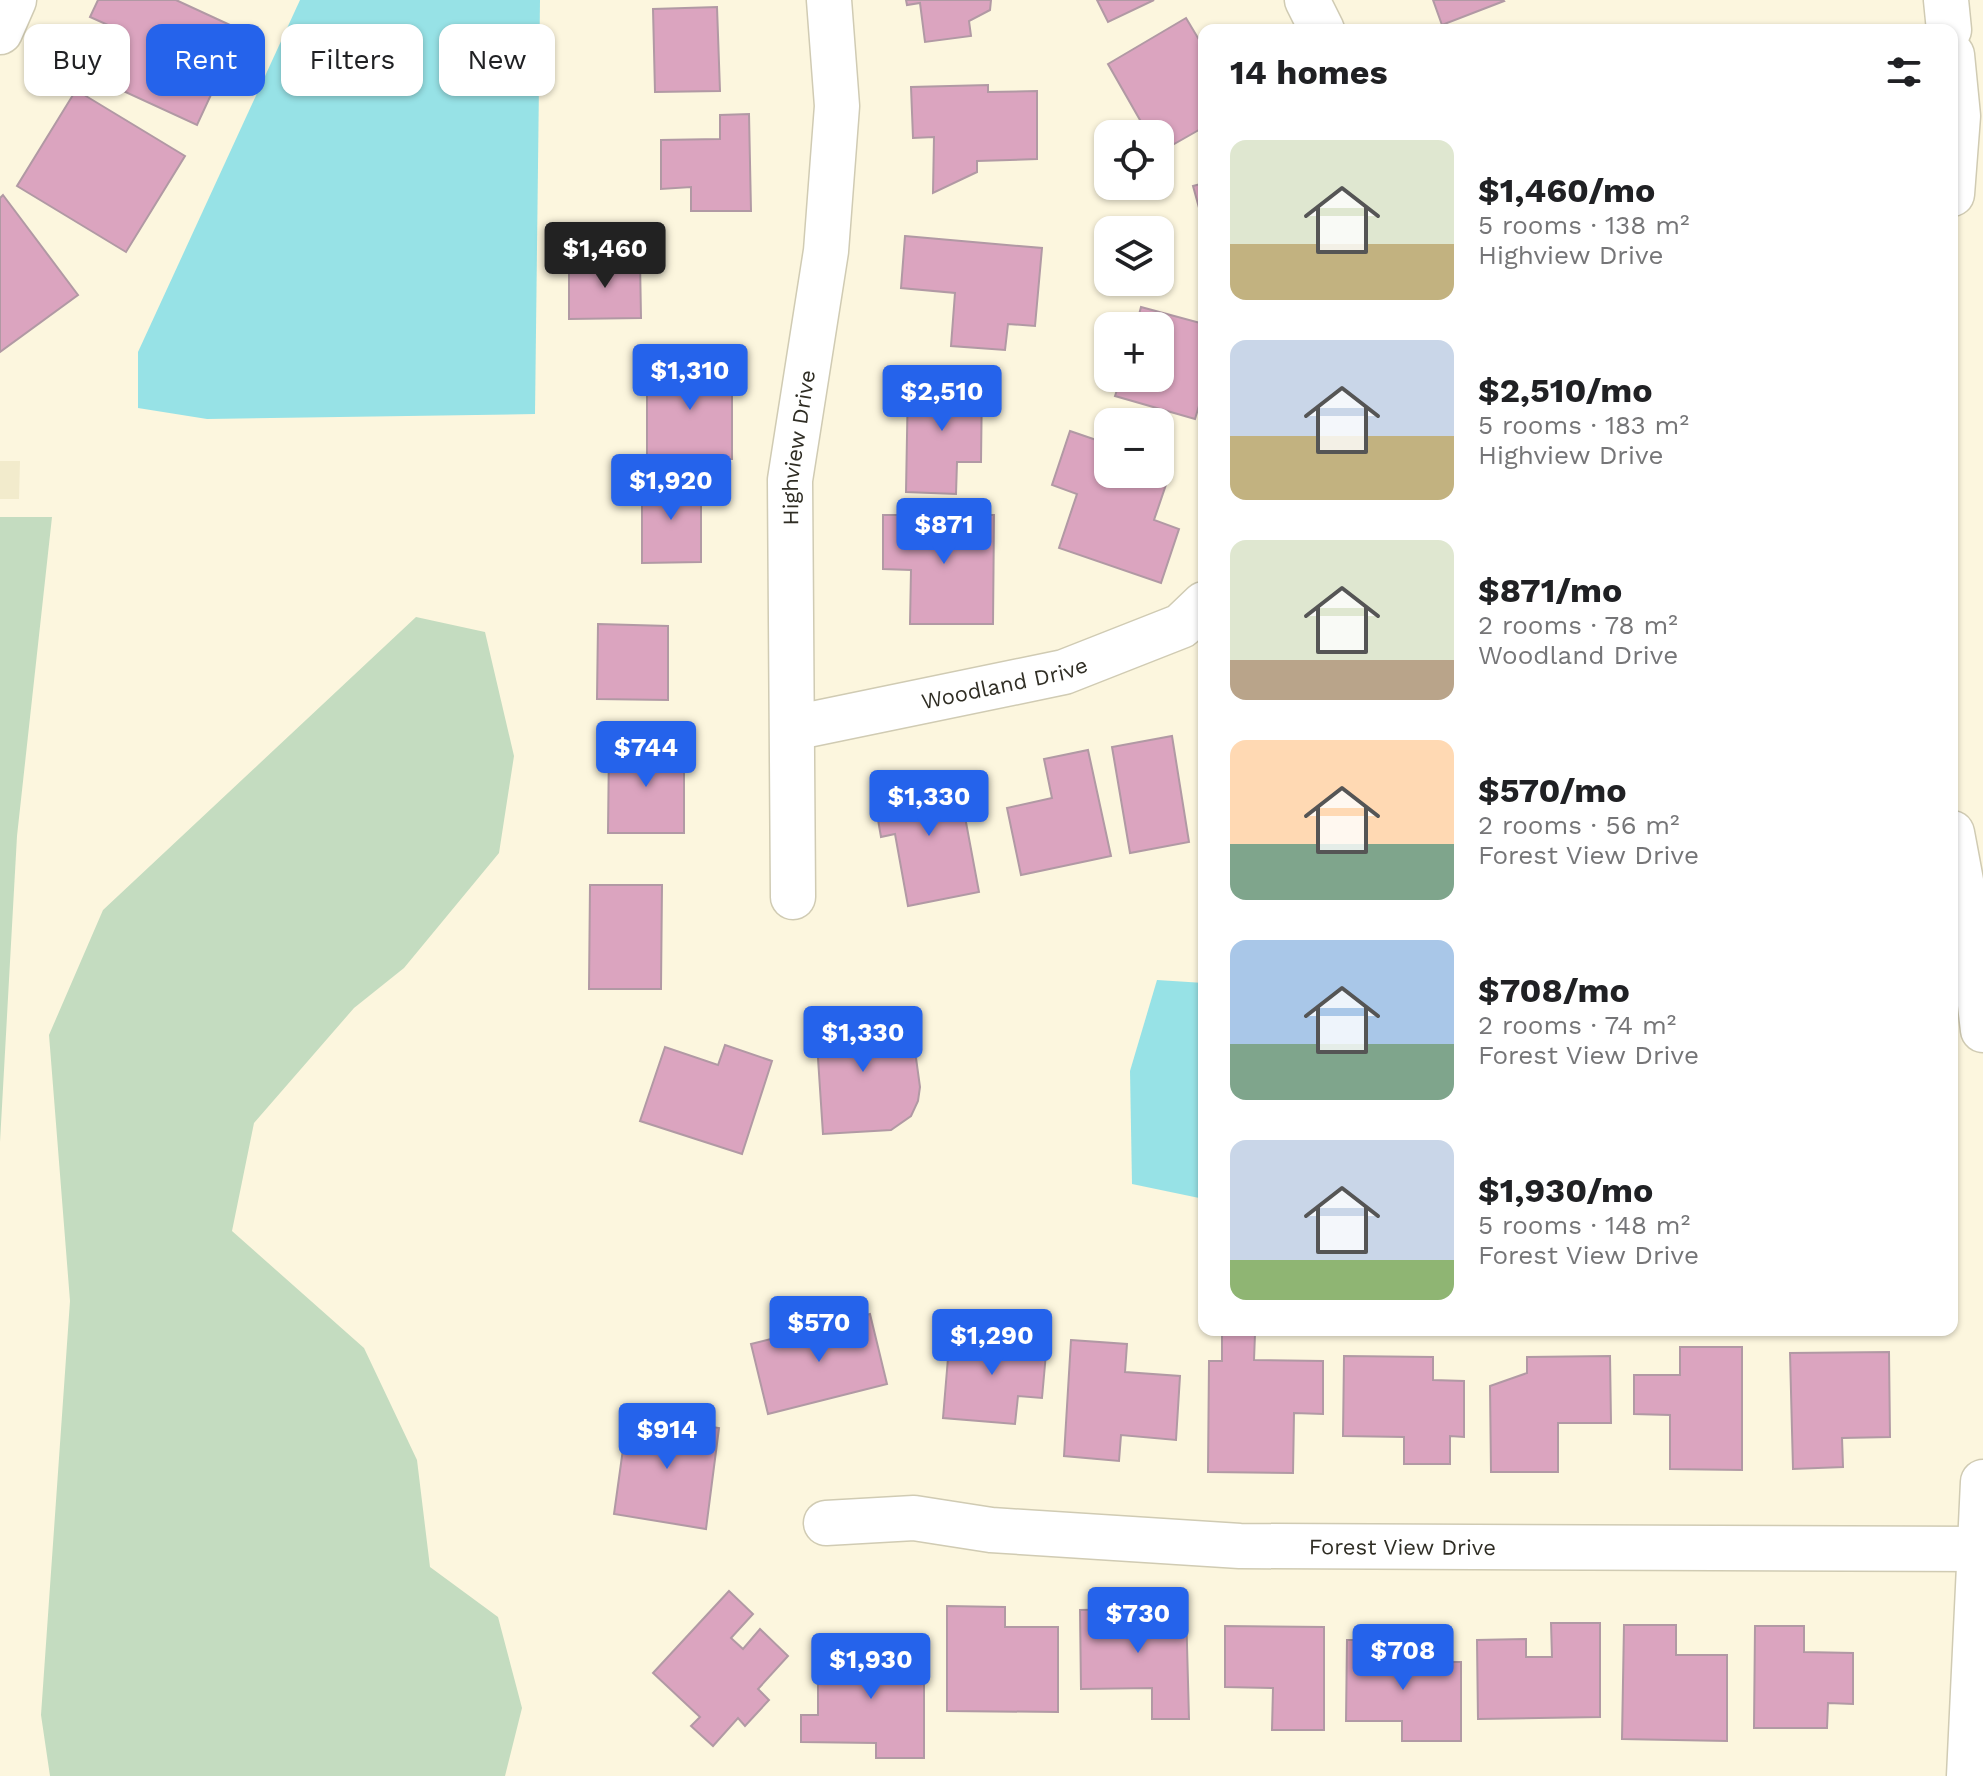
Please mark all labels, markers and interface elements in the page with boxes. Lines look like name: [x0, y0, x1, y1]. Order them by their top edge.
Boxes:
chip: Buy: [24, 24, 130, 96]
chip: Rent: [146, 24, 265, 96]
chip: Filters: [281, 24, 423, 96]
chip: New: [439, 24, 555, 96]
icon: filters: [1882, 50, 1926, 94]
text: 14 homes: [1230, 52, 1388, 92]
map controls: [1094, 120, 1174, 488]
button: locate: [1094, 120, 1174, 200]
text: $1,460/mo: [1478, 170, 1655, 210]
icon: home: [1294, 172, 1390, 268]
text: 5 rooms · 138 m²: [1478, 210, 1689, 240]
button: layers: [1094, 216, 1174, 296]
pin: $1,460: [540, 222, 670, 290]
text: $1,460: [563, 233, 647, 263]
text: Highview Drive: [1478, 240, 1663, 270]
button: +: [1094, 312, 1174, 392]
pin: $1,310: [625, 344, 755, 412]
text: $1,310: [651, 355, 729, 385]
pin: $2,510: [877, 365, 1007, 433]
street label: Highview Drive: [777, 368, 820, 526]
text: $2,510/mo: [1478, 370, 1653, 410]
icon: home: [1294, 372, 1390, 468]
text: $2,510: [901, 376, 983, 406]
button: −: [1094, 408, 1174, 488]
text: 5 rooms · 183 m²: [1478, 410, 1689, 440]
text: Highview Drive: [1478, 440, 1663, 470]
pin: $1,920: [606, 454, 736, 522]
text: $1,920: [629, 465, 713, 495]
pin: $871: [897, 498, 991, 566]
text: $871: [914, 509, 974, 539]
text: $871/mo: [1478, 570, 1622, 610]
icon: home: [1294, 572, 1390, 668]
text: 2 rooms · 78 m²: [1478, 610, 1678, 640]
text: Woodland Drive: [1478, 640, 1678, 670]
street label: Woodland Drive: [919, 652, 1091, 714]
pin: $744: [599, 721, 693, 789]
text: $744: [614, 732, 678, 762]
pin: $1,330: [864, 770, 994, 838]
text: $570/mo: [1478, 770, 1627, 810]
icon: home: [1294, 772, 1390, 868]
text: $1,330: [888, 781, 971, 811]
text: 2 rooms · 56 m²: [1478, 810, 1680, 840]
text: Forest View Drive: [1478, 840, 1699, 870]
text: $708/mo: [1478, 970, 1630, 1010]
icon: home: [1294, 972, 1390, 1068]
pin: $1,330: [798, 1006, 928, 1074]
text: 2 rooms · 74 m²: [1478, 1010, 1676, 1040]
text: $1,330: [822, 1017, 905, 1047]
text: Forest View Drive: [1478, 1040, 1699, 1070]
text: $1,930/mo: [1478, 1170, 1653, 1210]
icon: home: [1294, 1172, 1390, 1268]
text: 5 rooms · 148 m²: [1478, 1210, 1690, 1240]
text: Forest View Drive: [1478, 1240, 1699, 1270]
pin: $570: [772, 1296, 866, 1364]
text: $570: [788, 1307, 850, 1337]
pin: $1,290: [927, 1309, 1057, 1377]
text: $1,290: [950, 1320, 1034, 1350]
pin: $914: [620, 1403, 714, 1471]
text: $914: [637, 1414, 697, 1444]
street label: Forest View Drive: [1309, 1534, 1496, 1560]
pin: $730: [1091, 1587, 1185, 1655]
text: $730: [1106, 1598, 1170, 1628]
pin: $708: [1356, 1624, 1450, 1692]
pin: $1,930: [806, 1633, 936, 1701]
text: $708: [1371, 1635, 1435, 1665]
text: $1,930: [829, 1644, 913, 1674]

